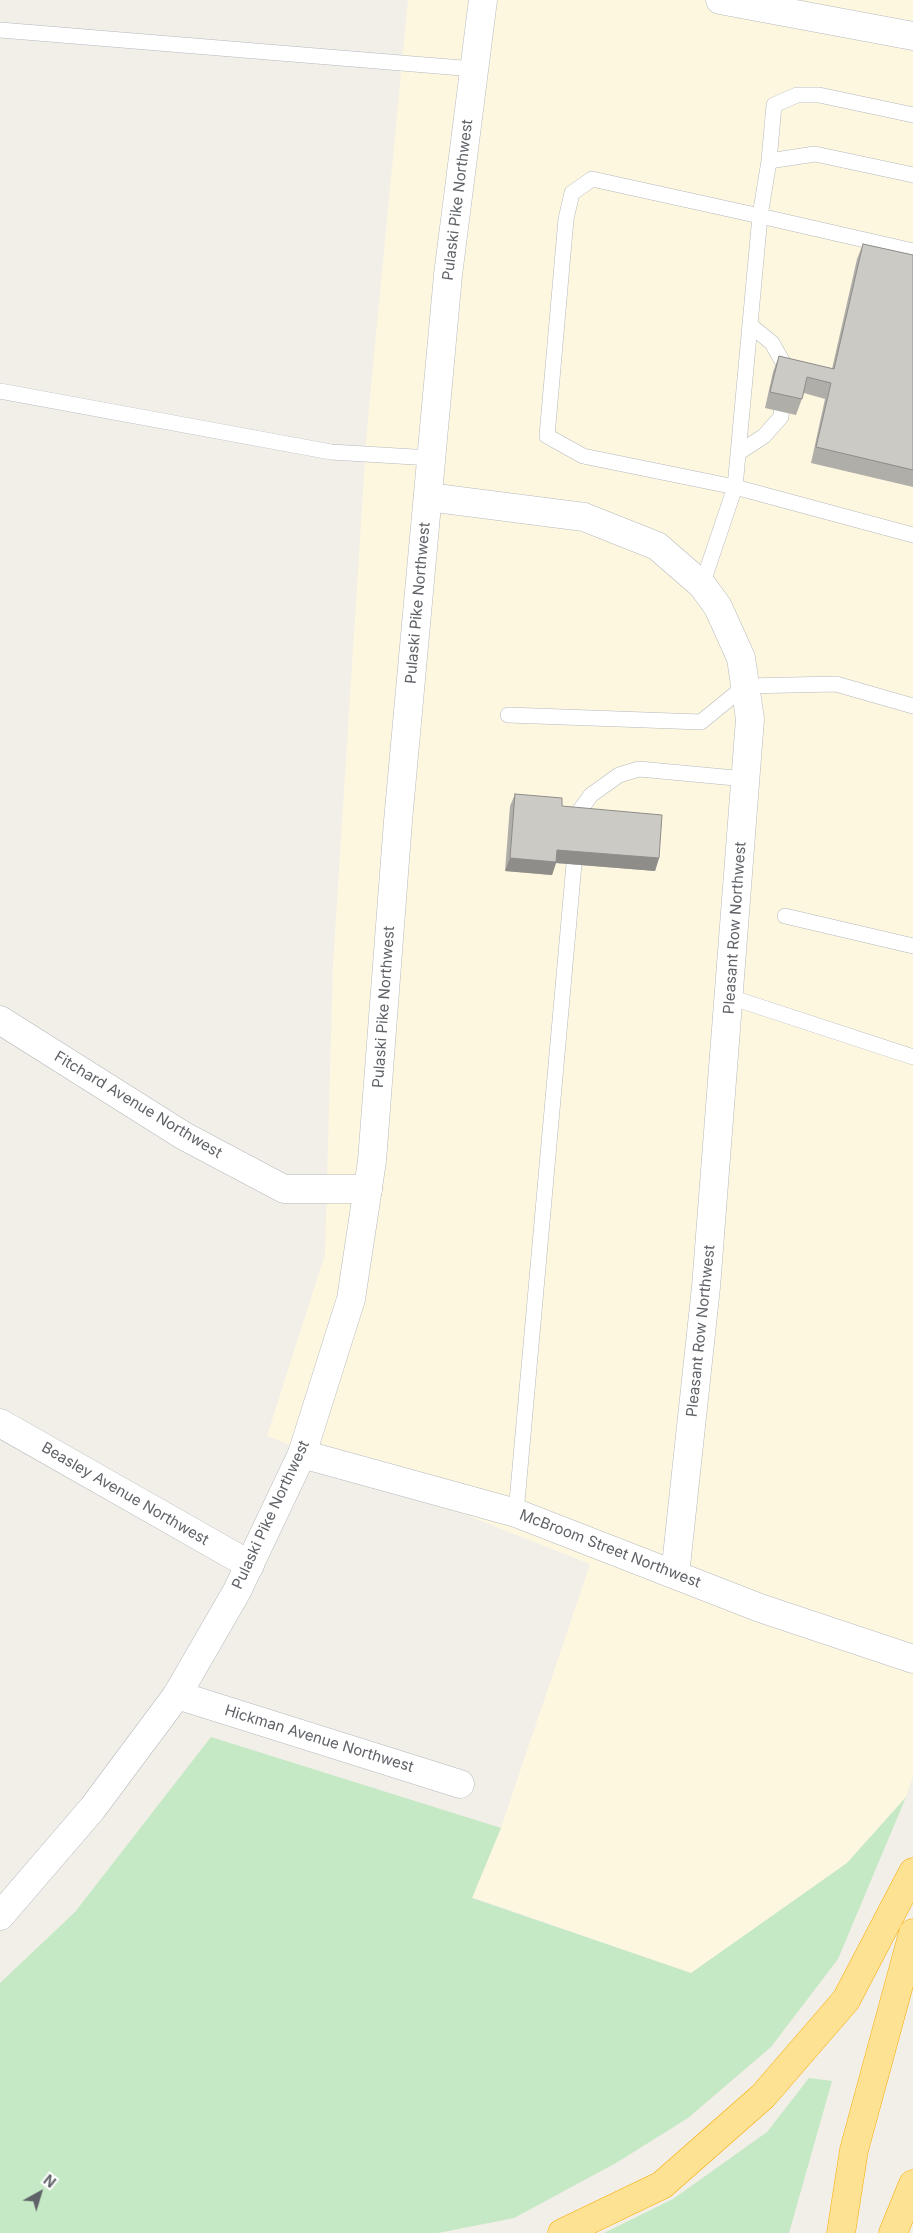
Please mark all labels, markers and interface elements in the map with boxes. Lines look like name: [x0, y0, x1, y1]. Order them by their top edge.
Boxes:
street label: Pulaski Pike Northwest: [439, 118, 477, 282]
street label: Pulaski Pike Northwest: [402, 521, 434, 685]
street label: Pleasant Row Northwest: [720, 841, 750, 1015]
street label: Pulaski Pike Northwest: [369, 926, 399, 1088]
street label: Fitchard Avenue Northwest: [51, 1048, 225, 1162]
street label: Pleasant Row Northwest: [683, 1244, 719, 1418]
street label: Pulaski Pike Northwest: [229, 1438, 313, 1592]
street label: Beasley Avenue Northwest: [38, 1439, 212, 1549]
street label: McBroom Street Northwest: [517, 1506, 703, 1592]
street label: Hickman Avenue Northwest: [222, 1702, 416, 1776]
north arrow: [15, 2168, 65, 2218]
text: N: [40, 2171, 59, 2191]

